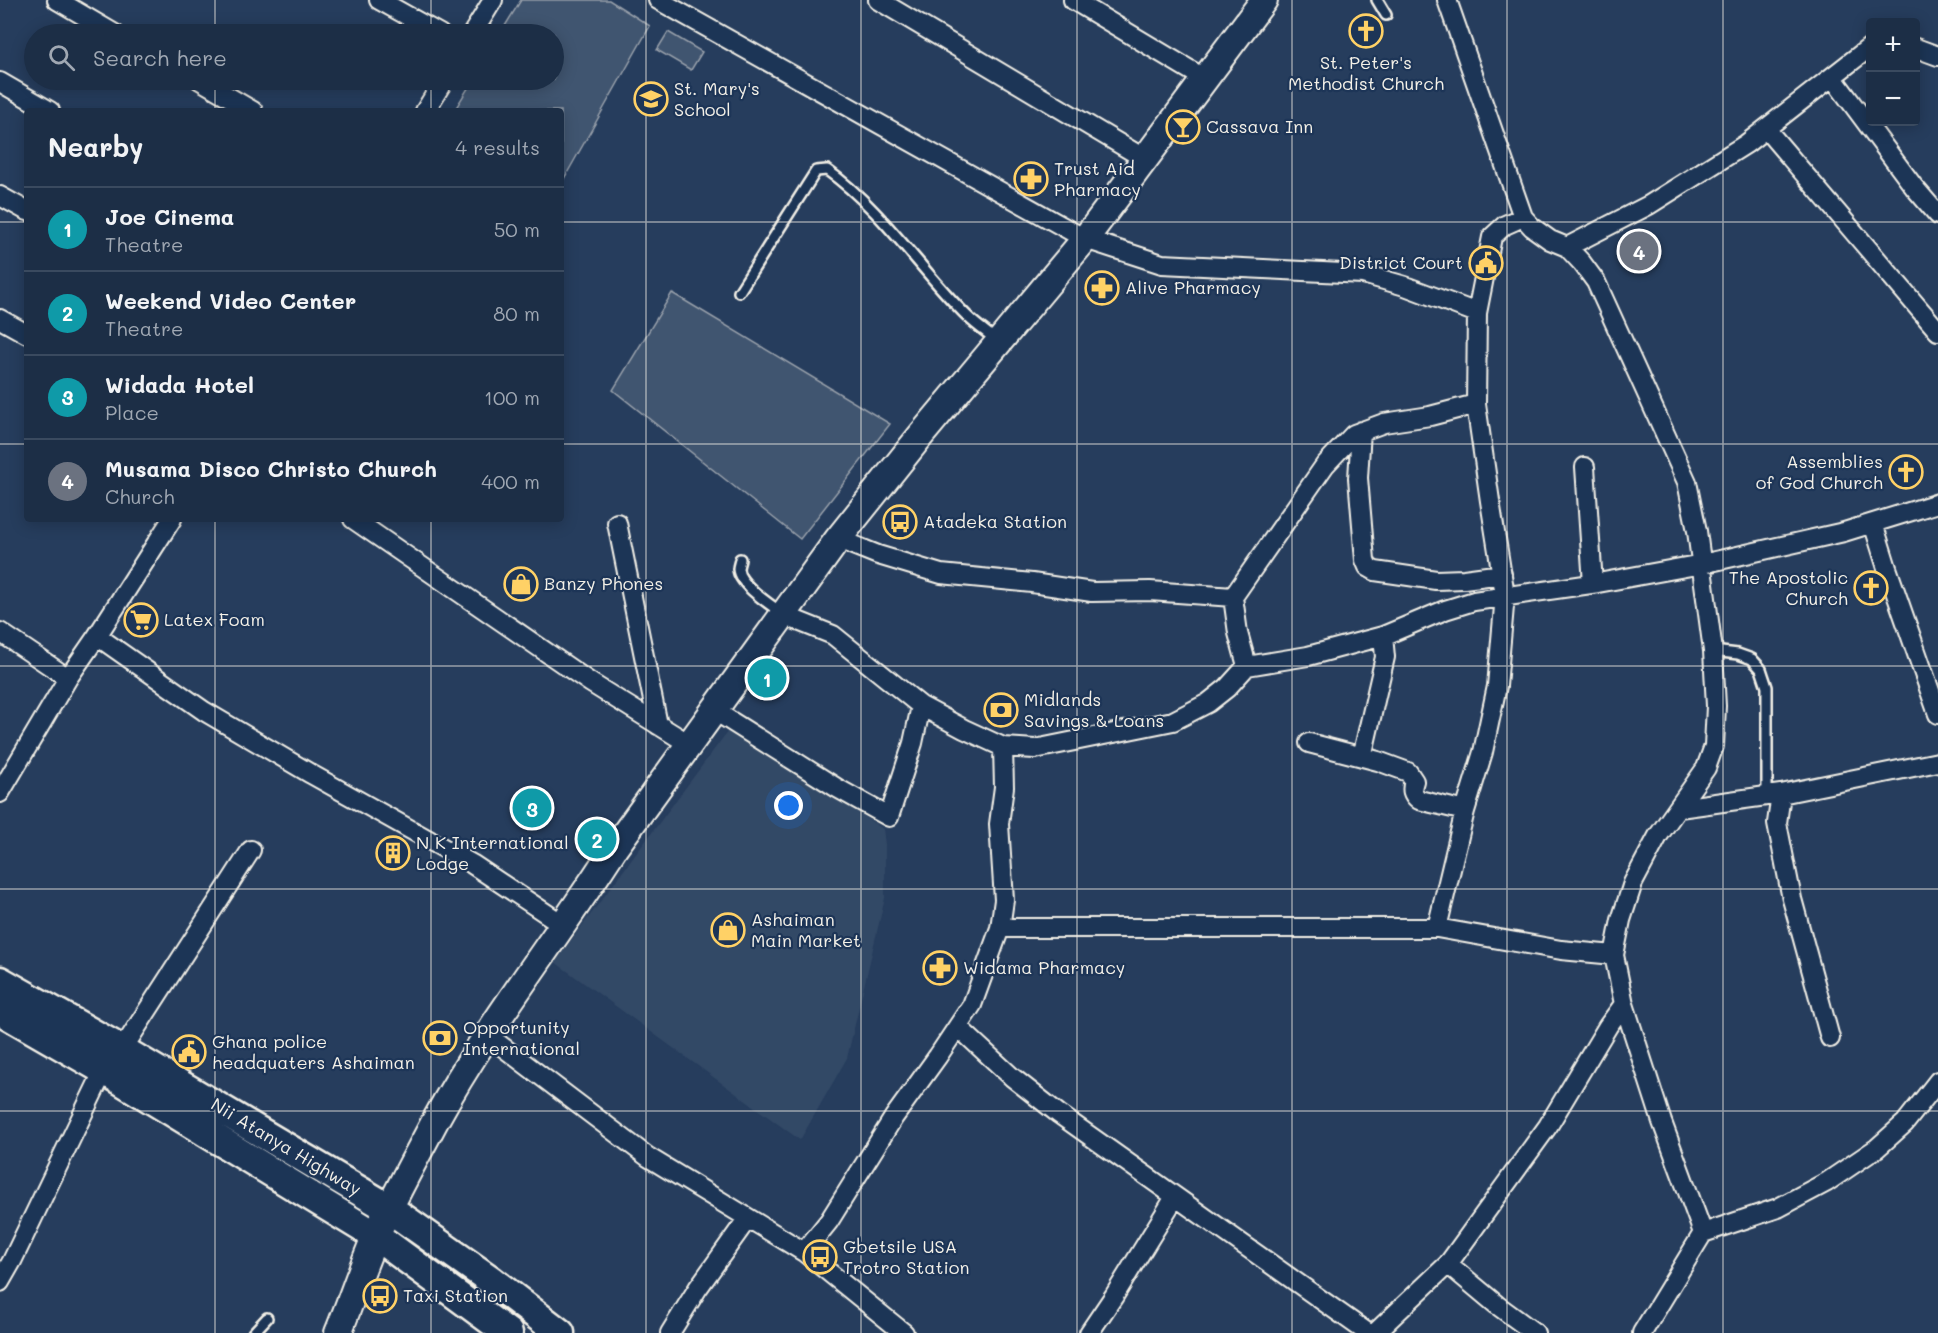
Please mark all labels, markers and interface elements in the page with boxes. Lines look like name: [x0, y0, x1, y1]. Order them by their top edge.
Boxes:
church icon: St. Peter's Methodist Church: [1348, 13, 1384, 49]
map controls: [1866, 18, 1920, 126]
button: +: [1866, 18, 1920, 72]
search box: [24, 24, 564, 90]
icon: search: [45, 41, 78, 74]
text: Search here: [93, 43, 227, 72]
place label: St. Peter's Methodist Church: [1288, 50, 1444, 95]
button: −: [1866, 72, 1920, 126]
place label: St. Mary's School: [674, 76, 760, 121]
school or university icon: St. Mary's School: [633, 81, 669, 117]
bar icon: Cassava Inn: [1165, 109, 1201, 145]
place label: Cassava Inn: [1206, 114, 1313, 138]
text: Nearby: [48, 130, 143, 164]
text: 4 results: [455, 134, 540, 160]
place label: Trust Aid Pharmacy: [1054, 156, 1141, 201]
pharmacy icon: Trust Aid Pharmacy: [1013, 161, 1049, 197]
text: Joe Cinema: [105, 202, 234, 231]
text: 1: [63, 216, 72, 242]
text: 50 m: [494, 216, 540, 242]
pin: 4: [1620, 228, 1658, 274]
text: Theatre: [105, 231, 183, 257]
public building icon: District Court: [1468, 245, 1504, 281]
place label: District Court: [1339, 250, 1463, 274]
pharmacy icon: Alive Pharmacy: [1084, 270, 1120, 306]
place label: Alive Pharmacy: [1125, 275, 1261, 299]
text: Weekend Video Center: [105, 286, 356, 315]
text: 2: [62, 300, 73, 326]
text: 80 m: [493, 300, 540, 326]
text: Theatre: [105, 315, 183, 341]
text: Widada Hotel: [105, 370, 254, 399]
text: 3: [62, 384, 74, 410]
text: 100 m: [484, 384, 540, 410]
text: Place: [105, 399, 159, 425]
place label: Assemblies of God Church: [1756, 449, 1883, 494]
text: Musama Disco Christo Church: [105, 454, 437, 483]
church icon: Assemblies of God Church: [1888, 454, 1924, 490]
text: 4: [61, 468, 74, 494]
text: 400 m: [481, 468, 540, 494]
text: Church: [105, 483, 175, 509]
bus stop icon: Atadeka Station: [882, 504, 918, 540]
place label: Atadeka Station: [923, 509, 1067, 533]
place label: The Apostolic Church: [1729, 565, 1848, 610]
shop icon: Banzy Phones: [503, 566, 539, 602]
church icon: The Apostolic Church: [1853, 570, 1889, 606]
place label: Banzy Phones: [544, 571, 663, 595]
supermarket icon: Latex Foam: [123, 602, 159, 638]
place label: Latex Foam: [164, 607, 265, 631]
pin: 1: [748, 656, 786, 700]
place label: Midlands Savings & Loans: [1024, 687, 1164, 732]
bank icon: Midlands Savings & Loans: [983, 692, 1019, 728]
pin: 3: [512, 786, 552, 830]
your location: [774, 791, 803, 820]
pin: 2: [578, 816, 616, 862]
place label: N K International Lodge: [416, 830, 569, 875]
building icon: N K International Lodge: [375, 835, 411, 871]
place label: Ashaiman Main Market: [751, 907, 861, 952]
shop icon: Ashaiman Main Market: [710, 912, 746, 948]
pharmacy icon: Widama Pharmacy: [922, 950, 958, 986]
place label: Widama Pharmacy: [963, 955, 1125, 979]
place label: Opportunity International: [463, 1015, 580, 1060]
bank icon: Opportunity International: [422, 1020, 458, 1056]
place label: Ghana police headquaters Ashaiman: [212, 1029, 415, 1074]
public building icon: Ghana police headquaters Ashaiman: [171, 1034, 207, 1070]
street label: Nii Atanya Highway: [207, 1092, 366, 1201]
place label: Gbetsile USA Trotro Station: [843, 1234, 969, 1279]
bus stop icon: Gbetsile USA Trotro Station: [802, 1239, 838, 1275]
bus stop icon: Taxi Station: [362, 1278, 398, 1314]
place label: Taxi Station: [403, 1283, 508, 1307]

